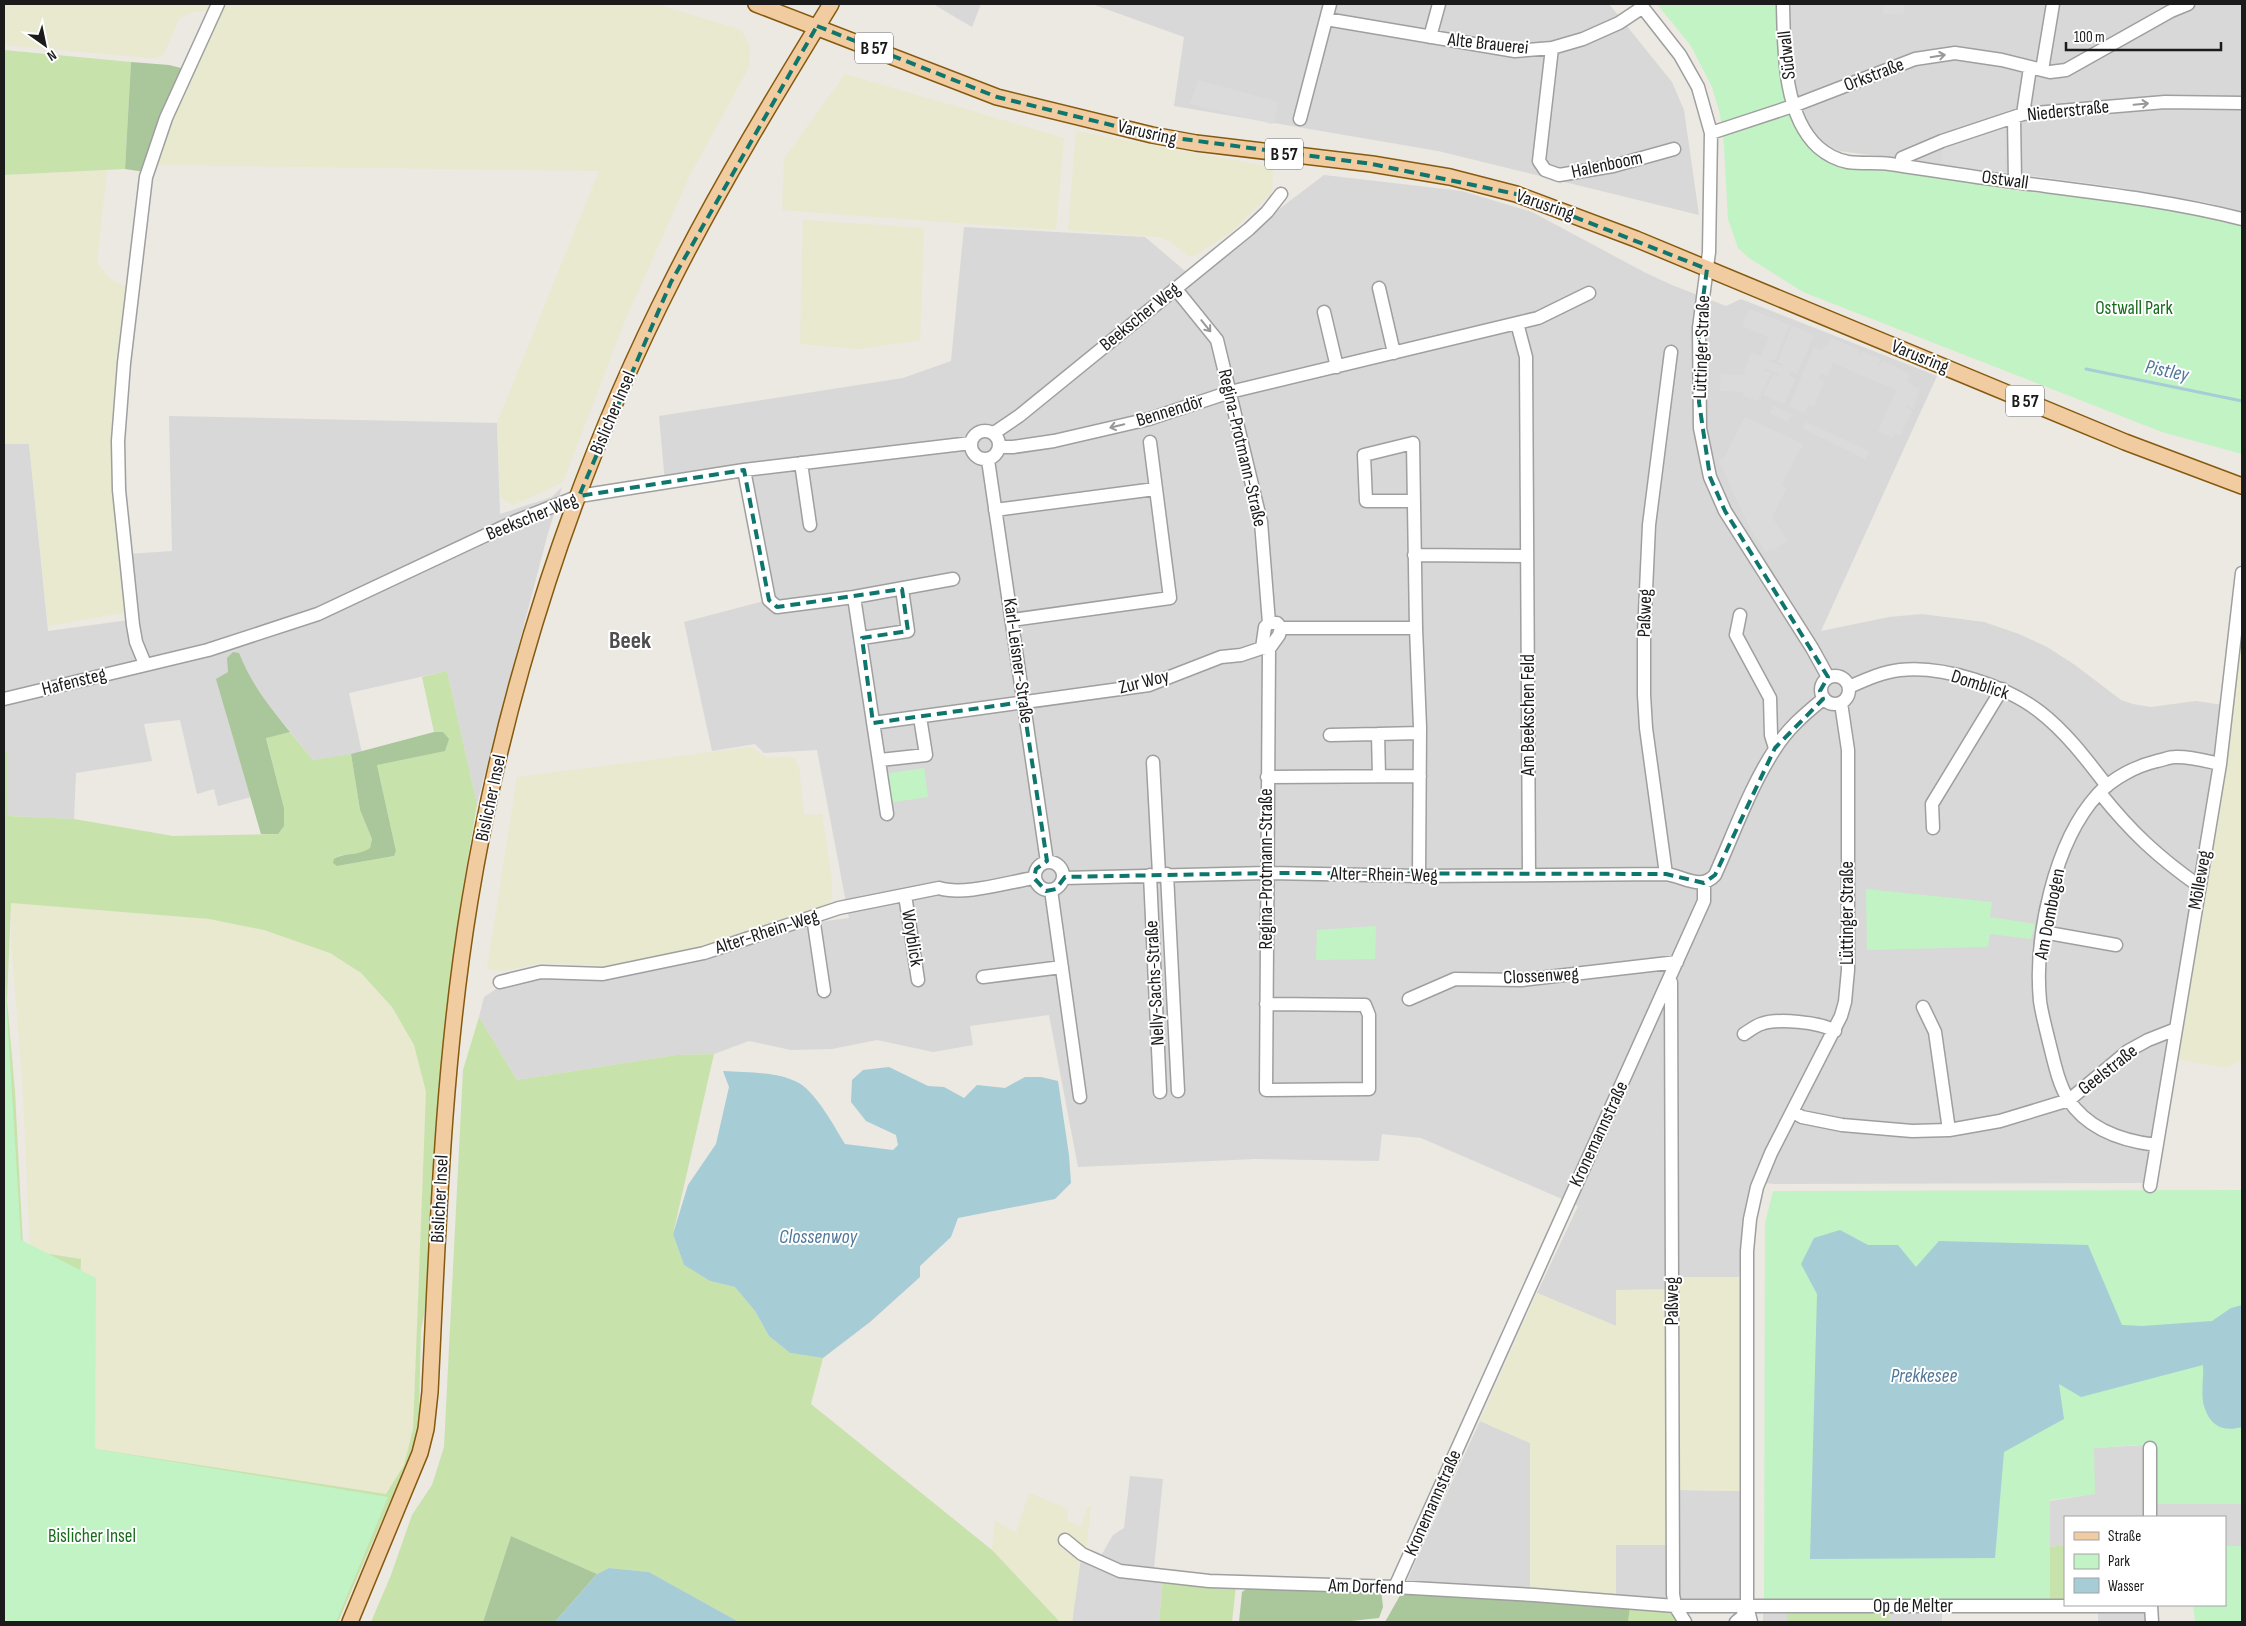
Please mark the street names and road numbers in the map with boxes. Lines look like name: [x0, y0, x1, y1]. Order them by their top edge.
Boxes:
street label: Alte Brauerei: [1446, 28, 1530, 60]
street label: Südwall: [1773, 30, 1801, 80]
road number: B 57: [855, 32, 893, 64]
street label: Orkstraße: [1841, 53, 1907, 97]
street label: Niederstraße: [2026, 95, 2110, 127]
street label: Varusring: [1115, 115, 1179, 151]
road number: B 57: [1265, 138, 1303, 170]
street label: Halenboom: [1569, 146, 1645, 184]
street label: Ostwall: [1980, 165, 2030, 195]
street label: Varusring: [1513, 184, 1578, 226]
street label: Beekscher Weg: [1095, 277, 1185, 356]
street label: Lüttinger Straße: [1689, 295, 1715, 399]
street label: Varusring: [1888, 335, 1953, 379]
street label: Regina-Protmann-Straße: [1213, 367, 1271, 529]
street label: Bislicher Insel: [585, 368, 641, 458]
road number: B 57: [2006, 386, 2044, 416]
street label: Bennendör: [1133, 390, 1207, 432]
street label: Beekscher Weg: [483, 488, 582, 546]
street label: Paßweg: [1633, 588, 1657, 638]
street label: Karl-Leisner-Straße: [998, 597, 1038, 725]
street label: Am Beekschen Feld: [1517, 654, 1540, 777]
street label: Hafensteg: [39, 663, 109, 701]
street label: Zur Woy: [1116, 664, 1172, 699]
street label: Domblick: [1948, 665, 2013, 705]
street label: Bislicher Insel: [471, 753, 511, 843]
street label: Regina-Protmann-Straße: [1255, 788, 1278, 950]
street label: Mölleweg: [2183, 848, 2217, 911]
street label: Lüttinger Straße: [1836, 861, 1859, 965]
street label: Alter-Rhein-Weg: [1329, 863, 1438, 887]
street label: Am Dombogen: [2030, 867, 2070, 962]
street label: Alter-Rhein-Weg: [711, 904, 822, 960]
street label: Woyblick: [896, 908, 928, 969]
street label: Nelly-Sachs-Straße: [1140, 920, 1170, 1046]
street label: Clossenweg: [1503, 963, 1580, 989]
street label: Geelstraße: [2074, 1040, 2142, 1100]
street label: Kronemannstraße: [1565, 1078, 1633, 1190]
street label: Bislicher Insel: [426, 1154, 454, 1244]
street label: Paßweg: [1661, 1276, 1684, 1325]
street label: Kronemannstraße: [1399, 1446, 1467, 1560]
street label: Am Dorfend: [1327, 1574, 1404, 1600]
street label: Op de Melter: [1873, 1595, 1954, 1618]

